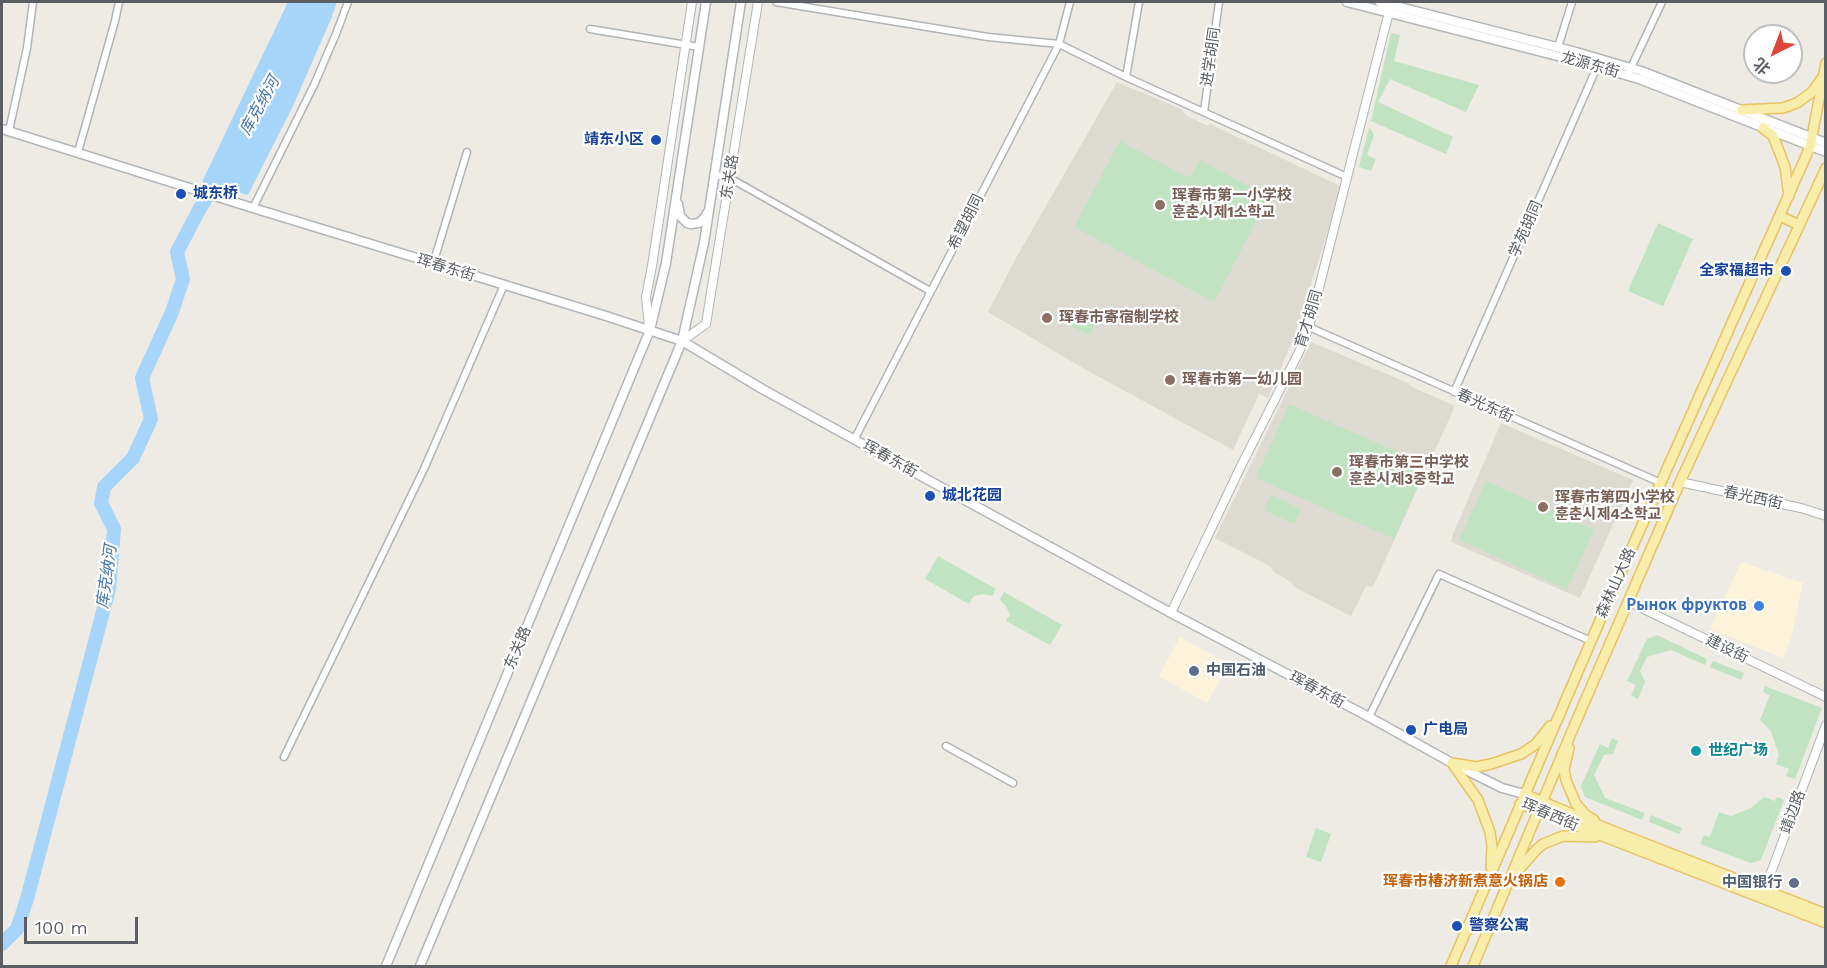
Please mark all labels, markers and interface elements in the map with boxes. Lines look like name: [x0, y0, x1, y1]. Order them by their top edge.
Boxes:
north arrow: [1743, 24, 1803, 84]
street label: 进学胡同: [1198, 26, 1224, 88]
street label: 龙源东街: [1559, 48, 1621, 82]
text: 北: [1750, 54, 1774, 79]
water label: 库克纳河: [236, 73, 284, 139]
place label: 靖东小区: [584, 131, 644, 149]
marker: 靖东小区: [649, 133, 663, 147]
street label: 东关路: [718, 153, 742, 201]
place label: 城东桥: [193, 185, 238, 203]
marker: 城东桥: [174, 187, 188, 201]
place label: 珲春市第一小学校 훈춘시제1소학교: [1172, 187, 1292, 222]
street label: 希望胡同: [944, 191, 988, 253]
marker: 珲春市第一小学校 훈춘시제1소학교: [1153, 198, 1167, 212]
street label: 学苑胡同: [1506, 198, 1546, 260]
street label: 珲春东街: [415, 251, 477, 285]
place label: 全家福超市: [1699, 262, 1774, 280]
marker: 全家福超市: [1779, 264, 1793, 278]
street label: 育才胡同: [1292, 288, 1326, 350]
place label: 珲春市寄宿制学校: [1059, 309, 1179, 327]
marker: 珲春市寄宿制学校: [1040, 311, 1054, 325]
place label: 珲春市第一幼儿园: [1182, 371, 1302, 389]
marker: 珲春市第一幼儿园: [1163, 373, 1177, 387]
street label: 春光东街: [1454, 386, 1516, 426]
street label: 珲春东街: [859, 437, 921, 481]
place label: 珲春市第三中学校 훈춘시제3중학교: [1349, 454, 1469, 489]
marker: 珲春市第三中学校 훈춘시제3중학교: [1330, 465, 1344, 479]
street label: 春光西街: [1722, 483, 1784, 513]
place label: 城北花园: [942, 487, 1002, 505]
marker: 城北花园: [923, 489, 937, 503]
place label: 珲春市第四小学校 훈춘시제4소학교: [1555, 489, 1675, 524]
marker: 珲春市第四小学校 훈춘시제4소학교: [1536, 500, 1550, 514]
water label: 库克纳河: [93, 544, 121, 610]
street label: 森林山大路: [1593, 545, 1639, 621]
place label: Рынок фруктов: [1626, 597, 1747, 615]
marker: Рынок фруктов: [1752, 599, 1766, 613]
street label: 东关路: [501, 624, 535, 672]
street label: 建设街: [1703, 631, 1751, 667]
place label: 中国石油: [1206, 662, 1266, 680]
marker: 中国石油: [1187, 664, 1201, 678]
street label: 珲春东街: [1286, 668, 1348, 712]
place label: 广电局: [1423, 721, 1468, 739]
marker: 广电局: [1404, 723, 1418, 737]
place label: 世纪广场: [1708, 742, 1768, 760]
marker: 世纪广场: [1689, 744, 1703, 758]
street label: 靖边路: [1777, 788, 1809, 836]
street label: 珲春西街: [1519, 795, 1581, 835]
place label: 珲春市椿济新煮意火锅店: [1383, 873, 1548, 891]
place label: 中国银行: [1722, 874, 1782, 892]
marker: 珲春市椿济新煮意火锅店: [1553, 875, 1567, 889]
marker: 中国银行: [1787, 876, 1801, 890]
scale bar: [27, 905, 141, 943]
text: 100 m: [35, 917, 88, 938]
place label: 警察公寓: [1469, 917, 1529, 935]
marker: 警察公寓: [1450, 919, 1464, 933]

